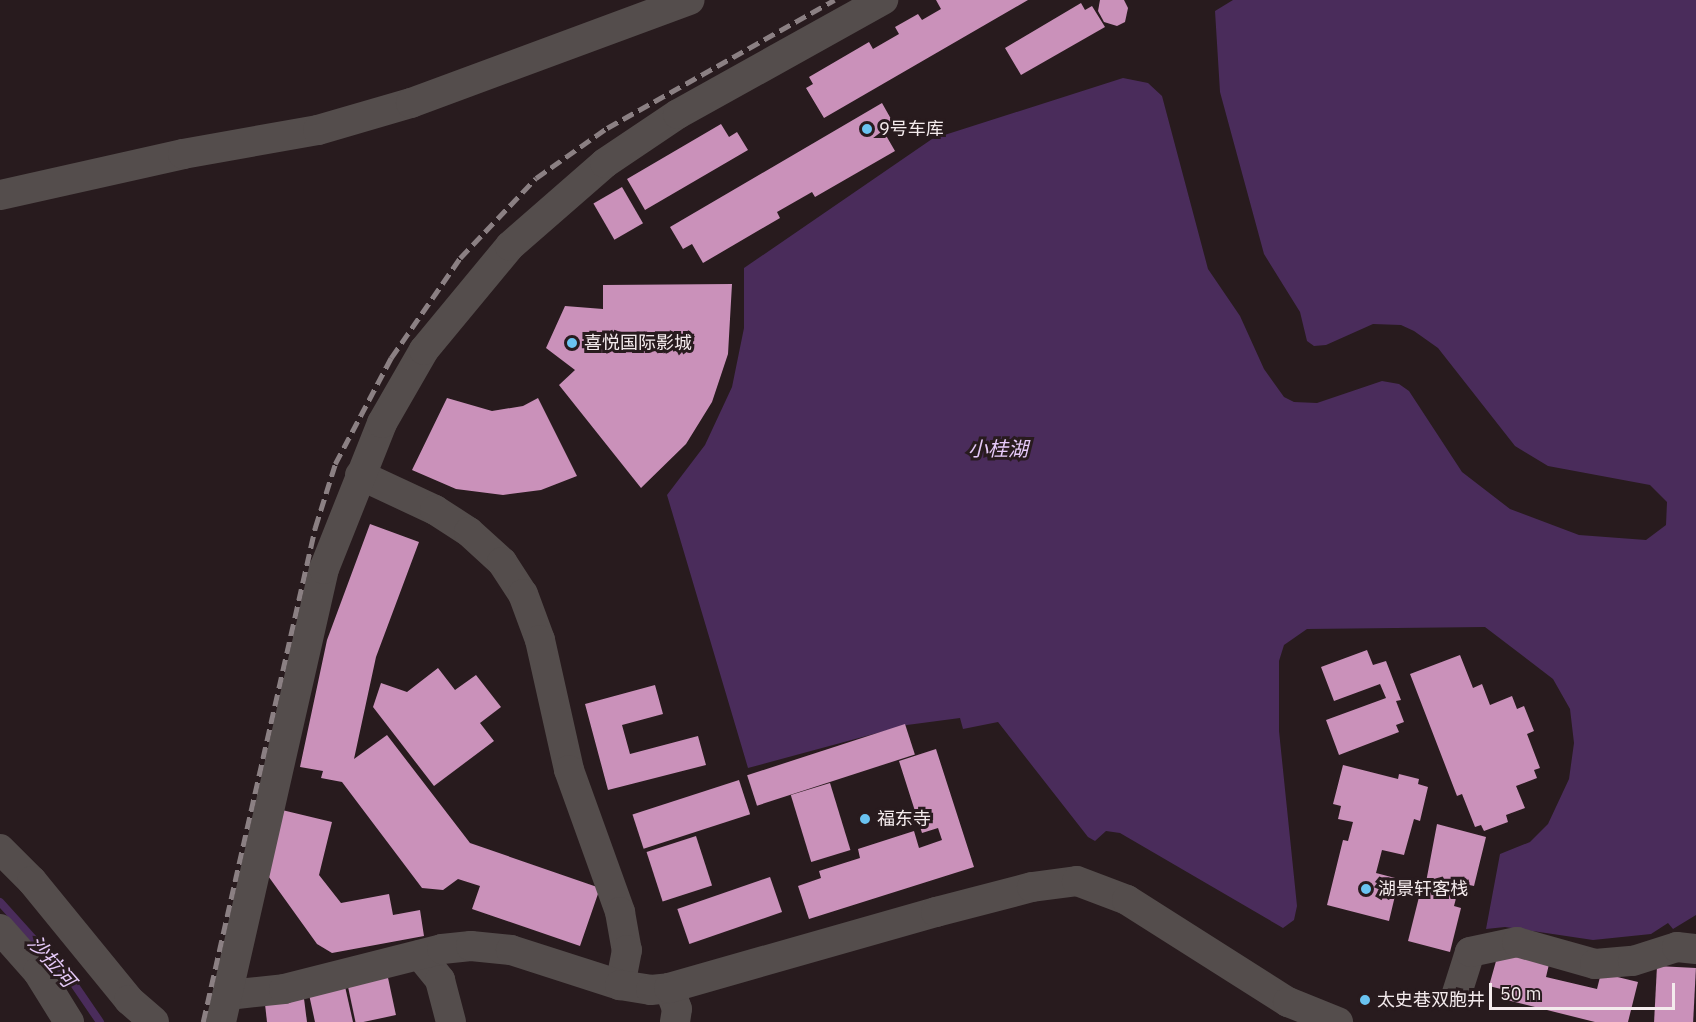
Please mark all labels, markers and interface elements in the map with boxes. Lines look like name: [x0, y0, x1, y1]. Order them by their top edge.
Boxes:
place label: 9号车库: [879, 118, 944, 140]
marker: 9号车库: [860, 122, 874, 136]
place label: 喜悦国际影城: [584, 332, 692, 354]
marker: 喜悦国际影城: [565, 336, 579, 350]
water label: 小桂湖: [968, 436, 1028, 460]
place label: 福东寺: [877, 808, 931, 830]
marker: 福东寺: [858, 812, 872, 826]
place label: 湖景轩客栈: [1378, 878, 1468, 900]
marker: 湖景轩客栈: [1359, 882, 1373, 896]
water label: 沙拉河: [23, 930, 81, 992]
scale bar: [1492, 971, 1678, 1009]
text: 50 m: [1500, 982, 1542, 1005]
place label: 太史巷双胞井: [1377, 989, 1485, 1011]
marker: 太史巷双胞井: [1358, 993, 1372, 1007]

